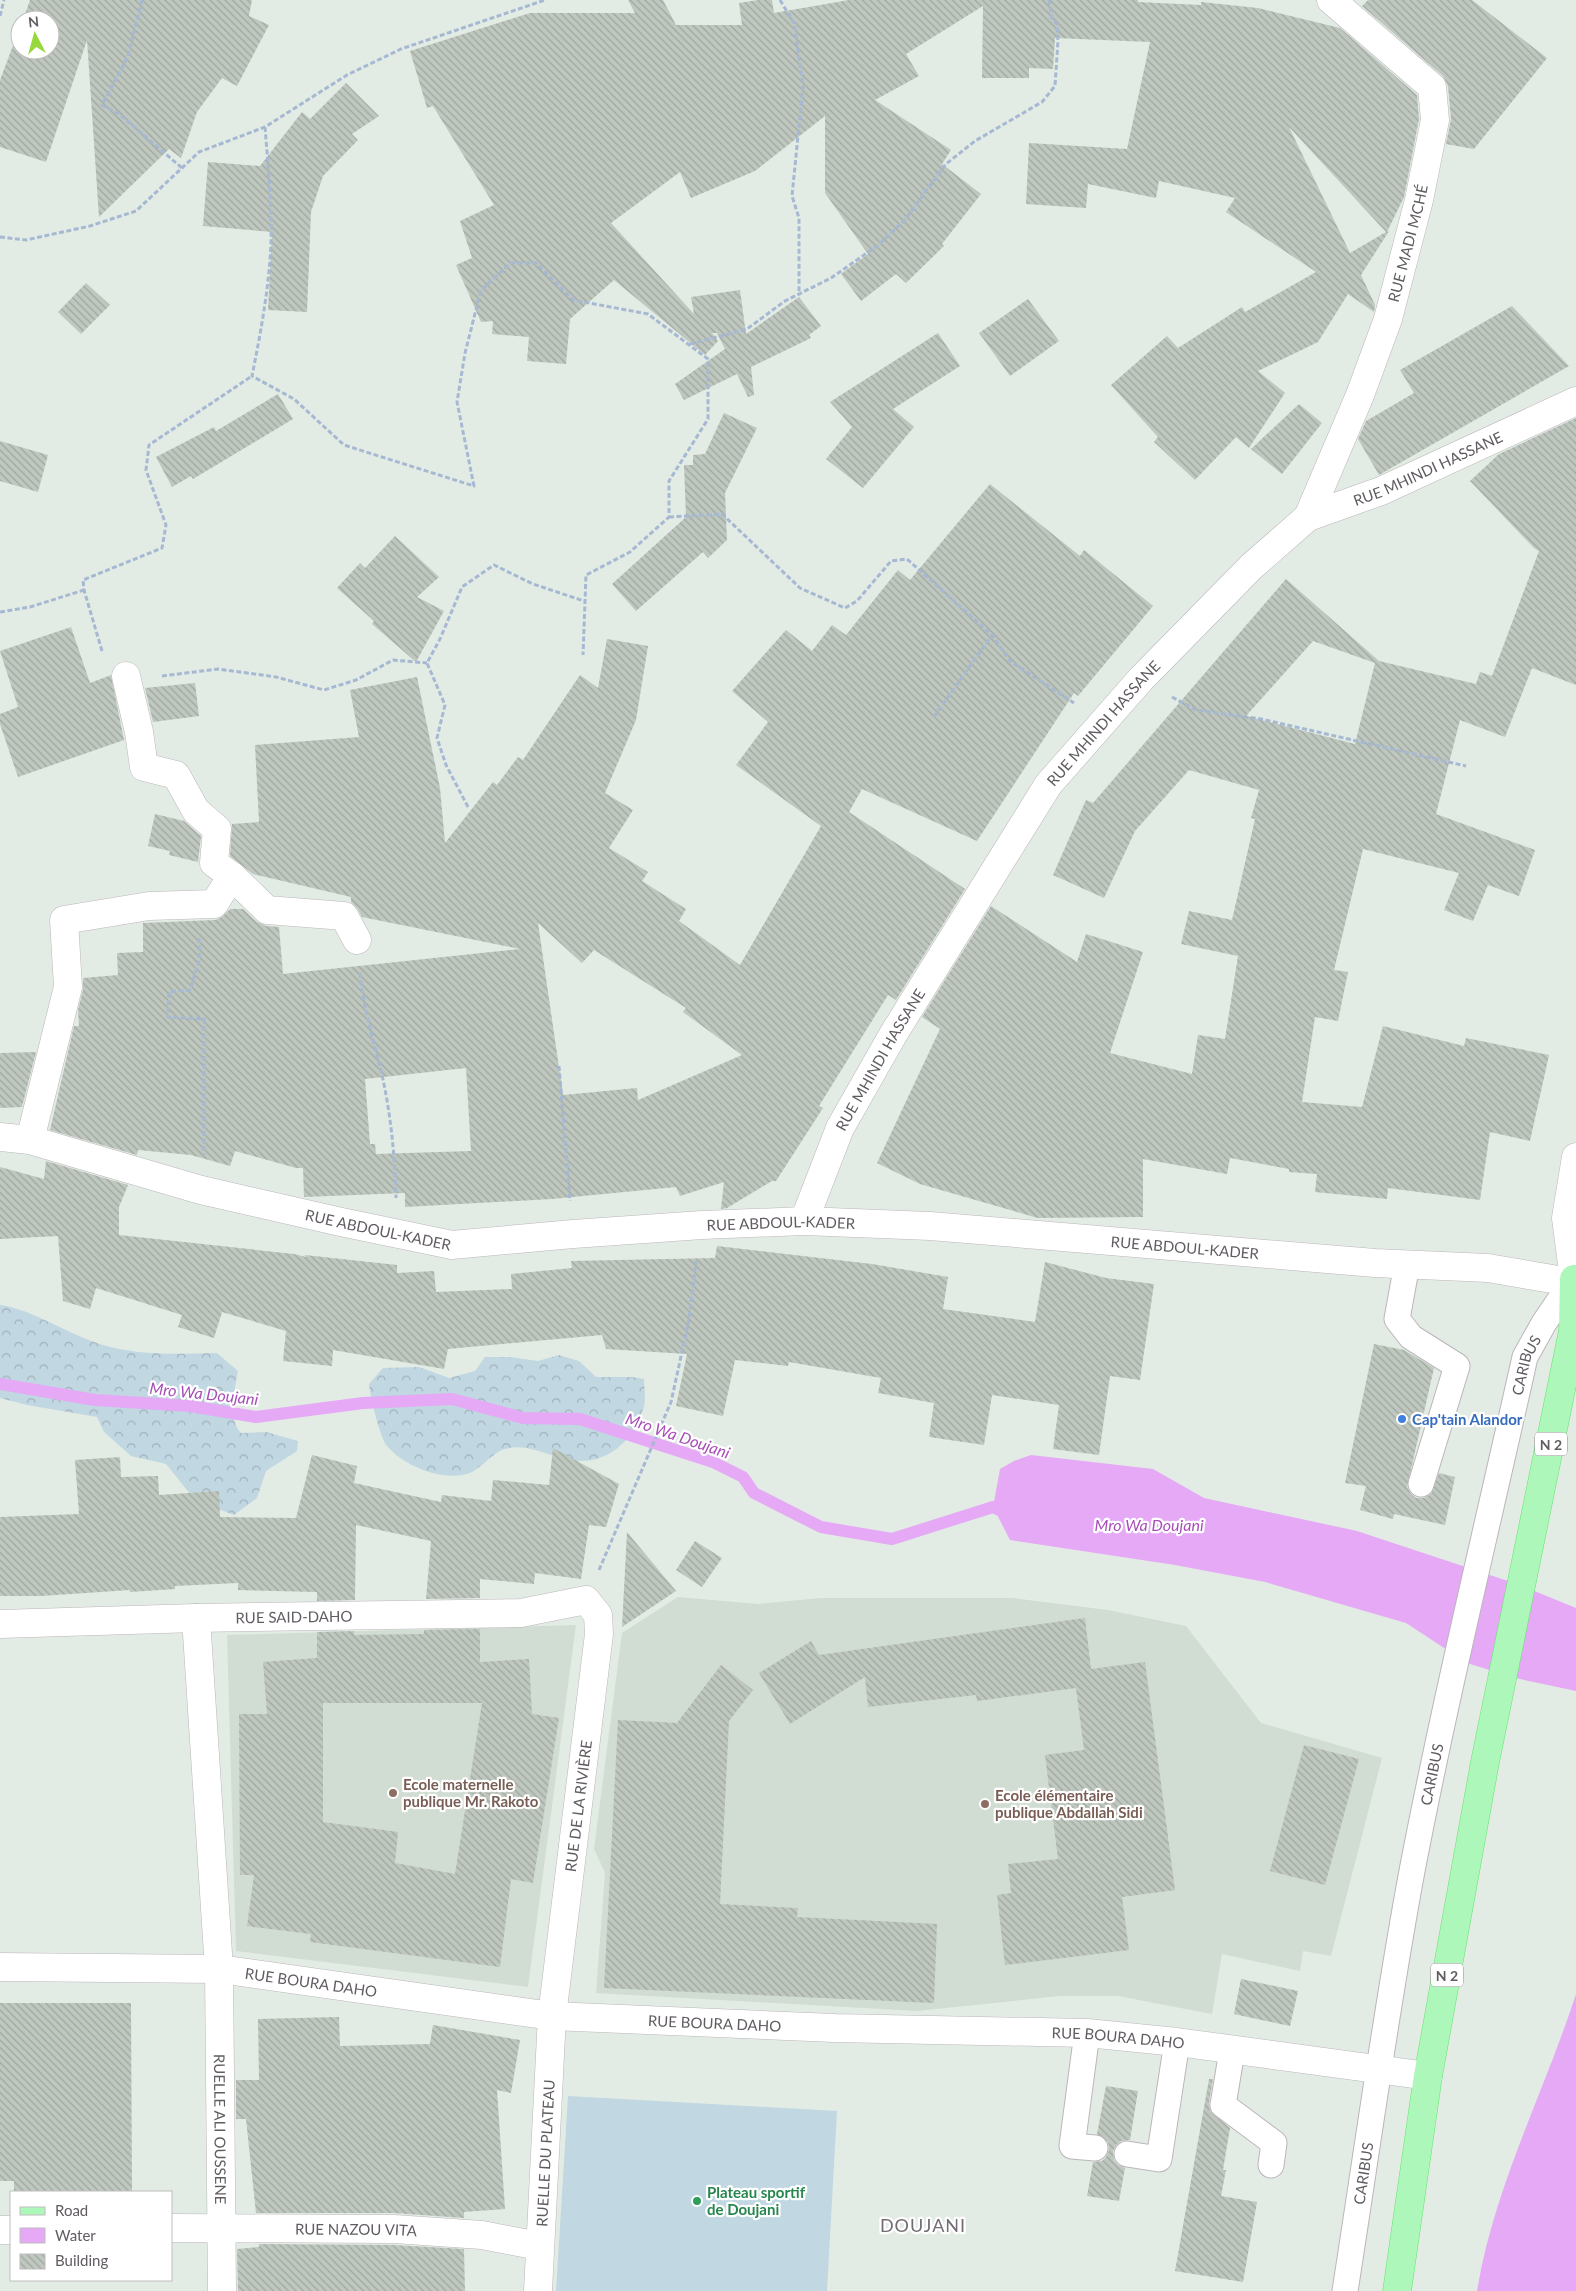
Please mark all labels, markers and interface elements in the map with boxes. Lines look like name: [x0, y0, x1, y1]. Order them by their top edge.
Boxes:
north arrow: [10, 10, 60, 60]
text: N: [27, 13, 40, 31]
street label: RUE MADI MCHÉ: [1384, 183, 1431, 304]
street label: RUE MHINDI HASSANE: [1351, 427, 1505, 509]
street label: RUE MHINDI HASSANE: [1043, 656, 1163, 789]
street label: RUE MHINDI HASSANE: [831, 985, 928, 1134]
street label: RUE ABDOUL-KADER: [304, 1205, 453, 1254]
street label: RUE ABDOUL-KADER: [706, 1212, 856, 1234]
street label: RUE ABDOUL-KADER: [1110, 1232, 1260, 1262]
street label: CARIBUS: [1508, 1332, 1544, 1397]
water label: Mro Wa Doujani: [149, 1378, 260, 1408]
water label: Mro Wa Doujani: [623, 1408, 733, 1462]
place label: Cap'tain Alandor: [1412, 1410, 1523, 1428]
marker: Cap'tain Alandor: [1396, 1413, 1408, 1425]
road number: N 2: [1535, 1432, 1567, 1456]
water label: Mro Wa Doujani: [1094, 1515, 1204, 1534]
street label: RUE SAID-DAHO: [235, 1607, 353, 1626]
street label: RUE DE LA RIVIÈRE: [561, 1739, 595, 1873]
street label: CARIBUS: [1416, 1742, 1447, 1807]
place label: Ecole maternelle publique Mr. Rakoto: [403, 1775, 539, 1810]
place label: Ecole élémentaire publique Abdallah Sidi: [995, 1786, 1143, 1821]
marker: Ecole maternelle publique Mr. Rakoto: [387, 1787, 399, 1799]
marker: Ecole élémentaire publique Abdallah Sidi: [979, 1798, 991, 1810]
street label: RUE BOURA DAHO: [244, 1964, 378, 2000]
road number: N 2: [1431, 1964, 1463, 1986]
street label: RUE BOURA DAHO: [648, 2011, 782, 2035]
street label: RUE BOURA DAHO: [1052, 2023, 1186, 2052]
street label: RUELLE ALI OUSSENE: [211, 2054, 230, 2205]
street label: RUELLE DU PLATEAU: [532, 2079, 558, 2227]
street label: CARIBUS: [1349, 2141, 1377, 2206]
place label: Plateau sportif de Doujani: [707, 2183, 806, 2218]
legend: [10, 2191, 172, 2281]
marker: Plateau sportif de Doujani: [691, 2195, 703, 2207]
text: Road: [55, 2201, 88, 2219]
district label: DOUJANI: [880, 2214, 966, 2236]
street label: RUE NAZOU VITA: [295, 2220, 418, 2240]
text: Water: [55, 2226, 96, 2244]
text: Building: [55, 2251, 108, 2269]

